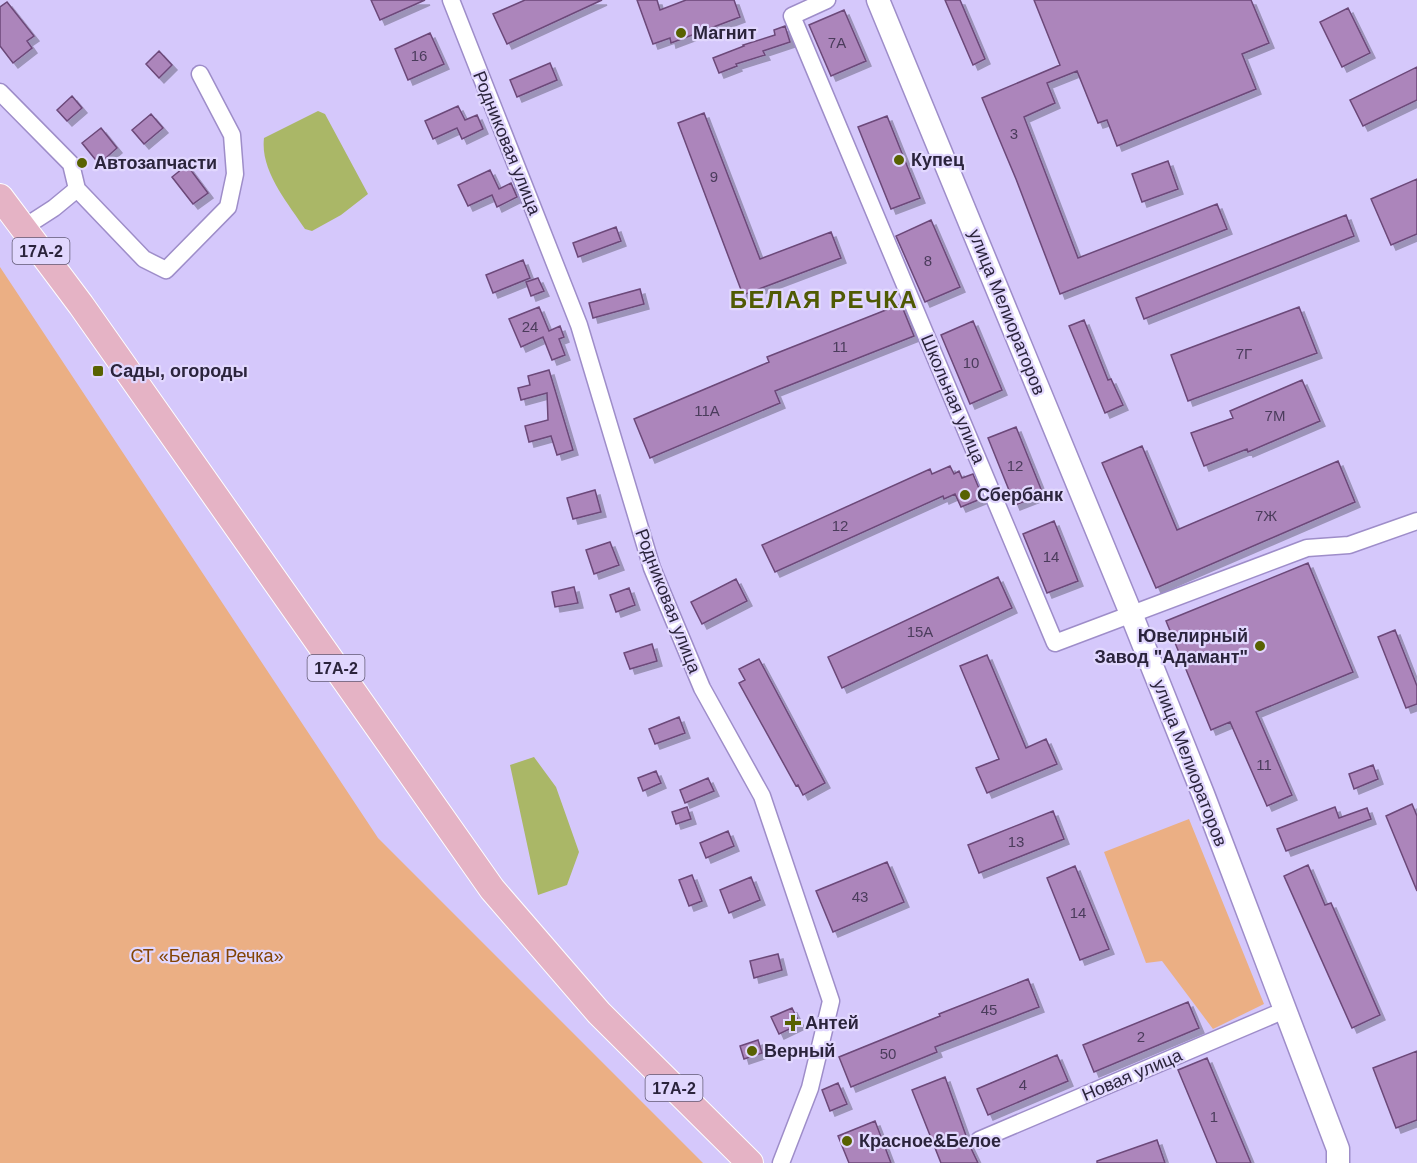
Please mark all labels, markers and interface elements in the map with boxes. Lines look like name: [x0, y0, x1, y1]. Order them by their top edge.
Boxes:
place label: Магнит: [693, 23, 757, 43]
marker: Магнит: [674, 26, 688, 40]
house number: 7А: [828, 34, 846, 51]
house number: 16: [411, 47, 427, 64]
street label: Родниковая улица: [469, 68, 545, 219]
house number: 3: [1010, 125, 1018, 142]
place label: Купец: [911, 150, 964, 170]
place label: Автозапчасти: [94, 153, 217, 173]
marker: Купец: [892, 153, 906, 167]
marker: Автозапчасти: [75, 156, 89, 170]
house number: 9: [710, 168, 718, 185]
street label: улица Мелиораторов: [965, 226, 1049, 398]
road number: 17А-2: [12, 238, 70, 264]
house number: 8: [924, 252, 932, 269]
district label: БЕЛАЯ РЕЧКА: [730, 286, 918, 313]
house number: 24: [522, 318, 538, 335]
street label: Школьная улица: [917, 331, 990, 467]
house number: 11: [832, 338, 848, 355]
house number: 7Г: [1236, 345, 1252, 362]
house number: 10: [963, 354, 979, 371]
place label: Сады, огороды: [110, 361, 248, 381]
marker: Сады, огороды: [91, 364, 105, 378]
house number: 11А: [694, 402, 720, 419]
house number: 7М: [1265, 407, 1285, 424]
house number: 12: [1007, 457, 1023, 474]
place label: Сбербанк: [977, 485, 1064, 505]
marker: Сбербанк: [958, 488, 972, 502]
house number: 7Ж: [1255, 507, 1277, 524]
house number: 12: [832, 517, 848, 534]
street label: Родниковая улица: [631, 526, 705, 677]
house number: 14: [1043, 548, 1059, 565]
house number: 15А: [907, 623, 933, 640]
place label: Ювелирный Завод "Адамант": [1094, 626, 1248, 667]
marker: Ювелирный Завод "Адамант": [1253, 639, 1267, 653]
road number: 17А-2: [308, 655, 364, 681]
street label: улица Мелиораторов: [1149, 677, 1231, 849]
house number: 11: [1256, 756, 1272, 773]
house number: 13: [1008, 833, 1024, 850]
house number: 43: [852, 888, 868, 905]
house number: 14: [1070, 904, 1086, 921]
park label: СТ «Белая Речка»: [130, 946, 284, 966]
house number: 45: [981, 1001, 997, 1018]
place label: Антей: [805, 1013, 859, 1033]
marker: Антей: [786, 1016, 800, 1030]
house number: 2: [1137, 1028, 1145, 1045]
place label: Верный: [764, 1041, 835, 1061]
marker: Верный: [745, 1044, 759, 1058]
house number: 50: [880, 1045, 896, 1062]
street label: Новая улица: [1079, 1045, 1186, 1105]
road number: 17А-2: [646, 1075, 702, 1101]
house number: 4: [1019, 1076, 1027, 1093]
house number: 1: [1210, 1108, 1218, 1125]
place label: Красное&Белое: [859, 1131, 1001, 1151]
marker: Красное&Белое: [840, 1134, 854, 1148]

